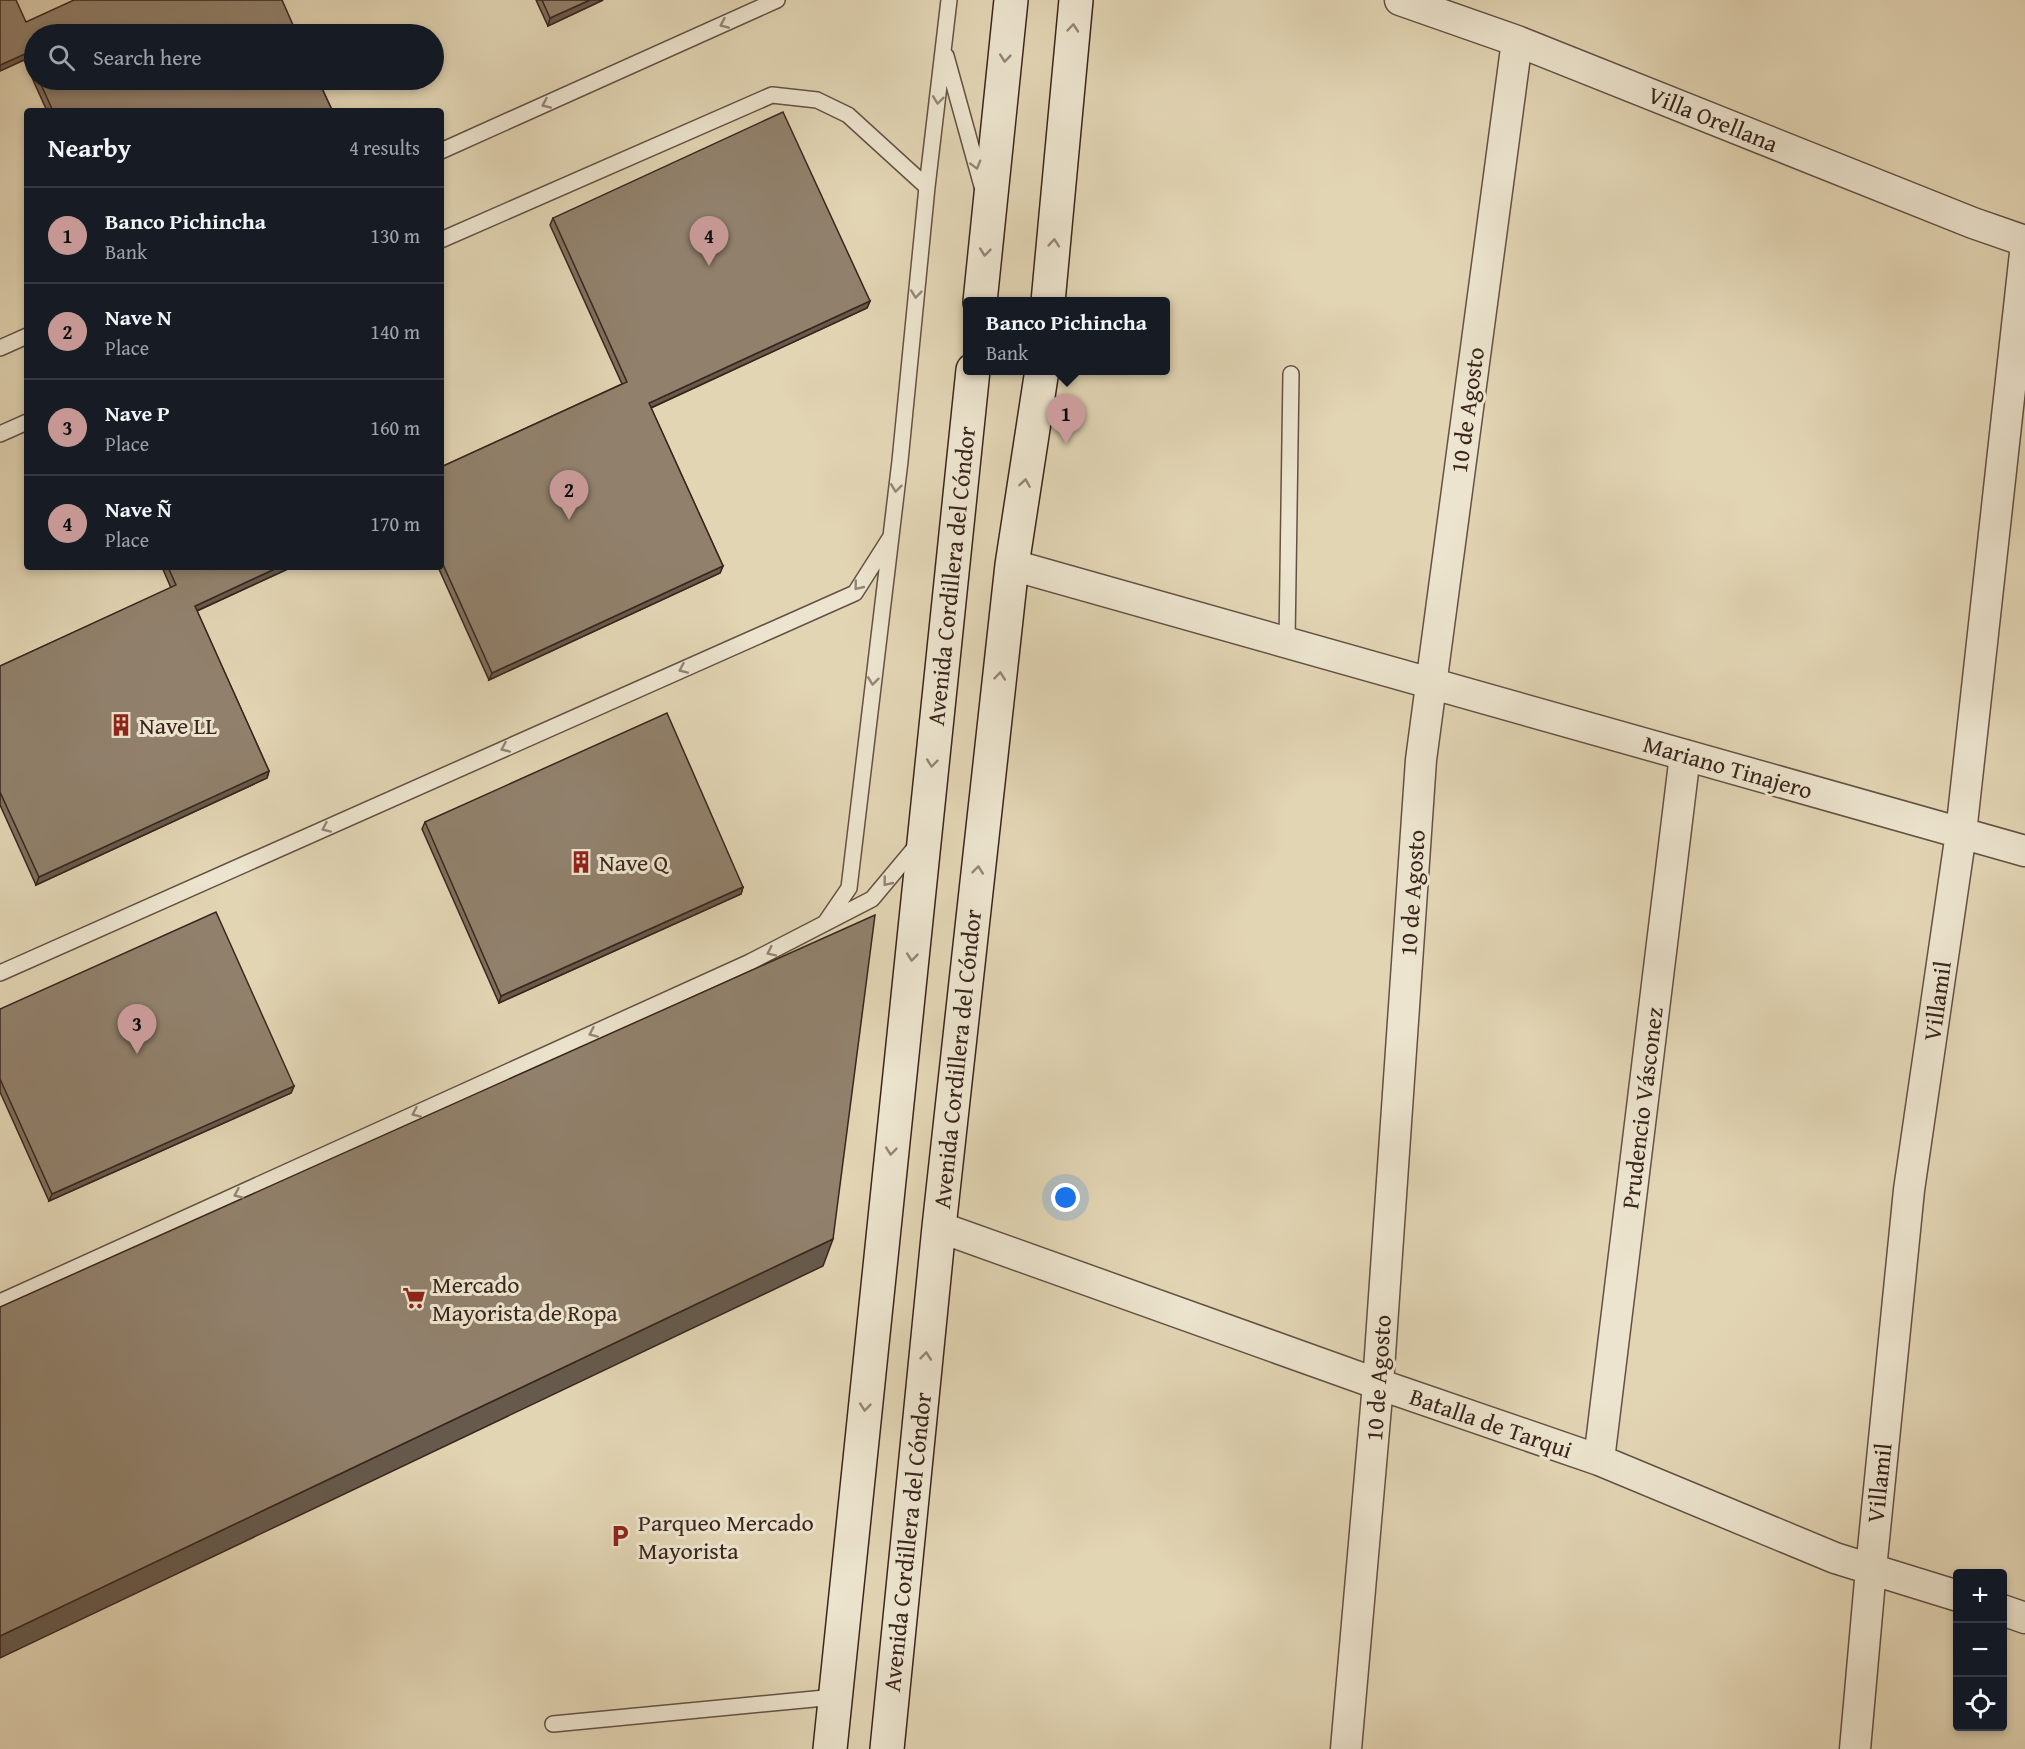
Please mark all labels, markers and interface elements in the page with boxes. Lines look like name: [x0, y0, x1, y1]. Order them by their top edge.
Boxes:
one-way arrow: [720, 17, 731, 29]
search box: [24, 24, 444, 90]
one-way arrow: [1066, 24, 1079, 33]
icon: search: [45, 41, 78, 74]
text: Search here: [93, 41, 202, 73]
one-way arrow: [999, 54, 1012, 63]
street label: Villa Orellana: [1643, 77, 1784, 161]
one-way arrow: [932, 95, 944, 104]
one-way arrow: [542, 96, 553, 108]
text: Nearby: [48, 128, 131, 167]
text: 4 results: [349, 133, 420, 162]
one-way arrow: [969, 159, 981, 170]
text: Banco Pichincha: [105, 205, 266, 237]
pin: 4: [690, 216, 728, 266]
text: 1: [62, 221, 73, 250]
text: 130 m: [370, 221, 420, 250]
text: Bank: [105, 237, 147, 266]
one-way arrow: [1047, 239, 1060, 248]
one-way arrow: [979, 248, 992, 257]
one-way arrow: [910, 289, 923, 298]
popup: [963, 297, 1170, 375]
text: Nave N: [105, 301, 172, 333]
text: Banco Pichincha: [986, 306, 1147, 338]
text: 2: [62, 317, 73, 346]
text: 140 m: [370, 317, 420, 346]
text: Place: [105, 333, 149, 362]
text: Bank: [986, 338, 1028, 367]
street label: 10 de Agosto: [1441, 345, 1493, 475]
pin: 1: [1046, 394, 1086, 444]
text: Nave P: [105, 397, 170, 429]
text: 3: [62, 413, 73, 442]
text: 160 m: [370, 413, 420, 442]
street label: Avenida Cordillera del Cóndor: [918, 424, 984, 728]
text: Place: [105, 429, 149, 458]
pin: 2: [550, 470, 588, 520]
one-way arrow: [1019, 479, 1031, 488]
one-way arrow: [891, 483, 903, 492]
text: Nave Ñ: [105, 493, 172, 525]
text: 4: [62, 509, 73, 538]
text: 170 m: [370, 509, 420, 538]
text: Place: [105, 525, 149, 554]
one-way arrow: [854, 579, 865, 590]
one-way arrow: [678, 662, 689, 674]
one-way arrow: [993, 672, 1006, 681]
one-way arrow: [868, 677, 880, 686]
place label: Nave LL: [139, 708, 217, 743]
building icon: Nave LL: [108, 712, 134, 738]
street label: Mariano Tinajero: [1639, 726, 1817, 808]
one-way arrow: [500, 741, 511, 753]
one-way arrow: [926, 758, 939, 767]
one-way arrow: [322, 820, 333, 832]
street label: 10 de Agosto: [1390, 829, 1434, 957]
place label: Nave Q: [599, 845, 670, 880]
building icon: Nave Q: [568, 849, 594, 875]
one-way arrow: [972, 866, 984, 875]
one-way arrow: [884, 875, 895, 886]
street label: Avenida Cordillera del Cóndor: [924, 907, 990, 1211]
one-way arrow: [766, 944, 777, 956]
one-way arrow: [906, 952, 919, 961]
street label: Villamil: [1914, 959, 1960, 1043]
pin: 3: [118, 1004, 156, 1054]
street label: Prudencio Vásconez: [1612, 1005, 1672, 1211]
one-way arrow: [589, 1025, 600, 1037]
one-way arrow: [411, 1106, 422, 1118]
one-way arrow: [885, 1146, 898, 1155]
your location: [1051, 1183, 1080, 1212]
one-way arrow: [234, 1186, 245, 1198]
place label: Mercado Mayorista de Ropa: [432, 1267, 618, 1330]
supermarket icon: Mercado Mayorista de Ropa: [401, 1285, 427, 1311]
street label: 10 de Agosto: [1356, 1314, 1400, 1442]
one-way arrow: [919, 1352, 932, 1361]
street label: Batalla de Tarqui: [1405, 1379, 1577, 1467]
street label: Avenida Cordillera del Cóndor: [874, 1390, 940, 1694]
one-way arrow: [859, 1403, 872, 1412]
street label: Villamil: [1857, 1441, 1901, 1525]
place label: Parqueo Mercado Mayorista: [638, 1505, 814, 1568]
parking icon: Parqueo Mercado Mayorista: [607, 1523, 633, 1549]
map controls: [1953, 1569, 2007, 1731]
button: +: [1953, 1569, 2007, 1623]
button: −: [1953, 1623, 2007, 1677]
button: locate: [1953, 1677, 2007, 1731]

